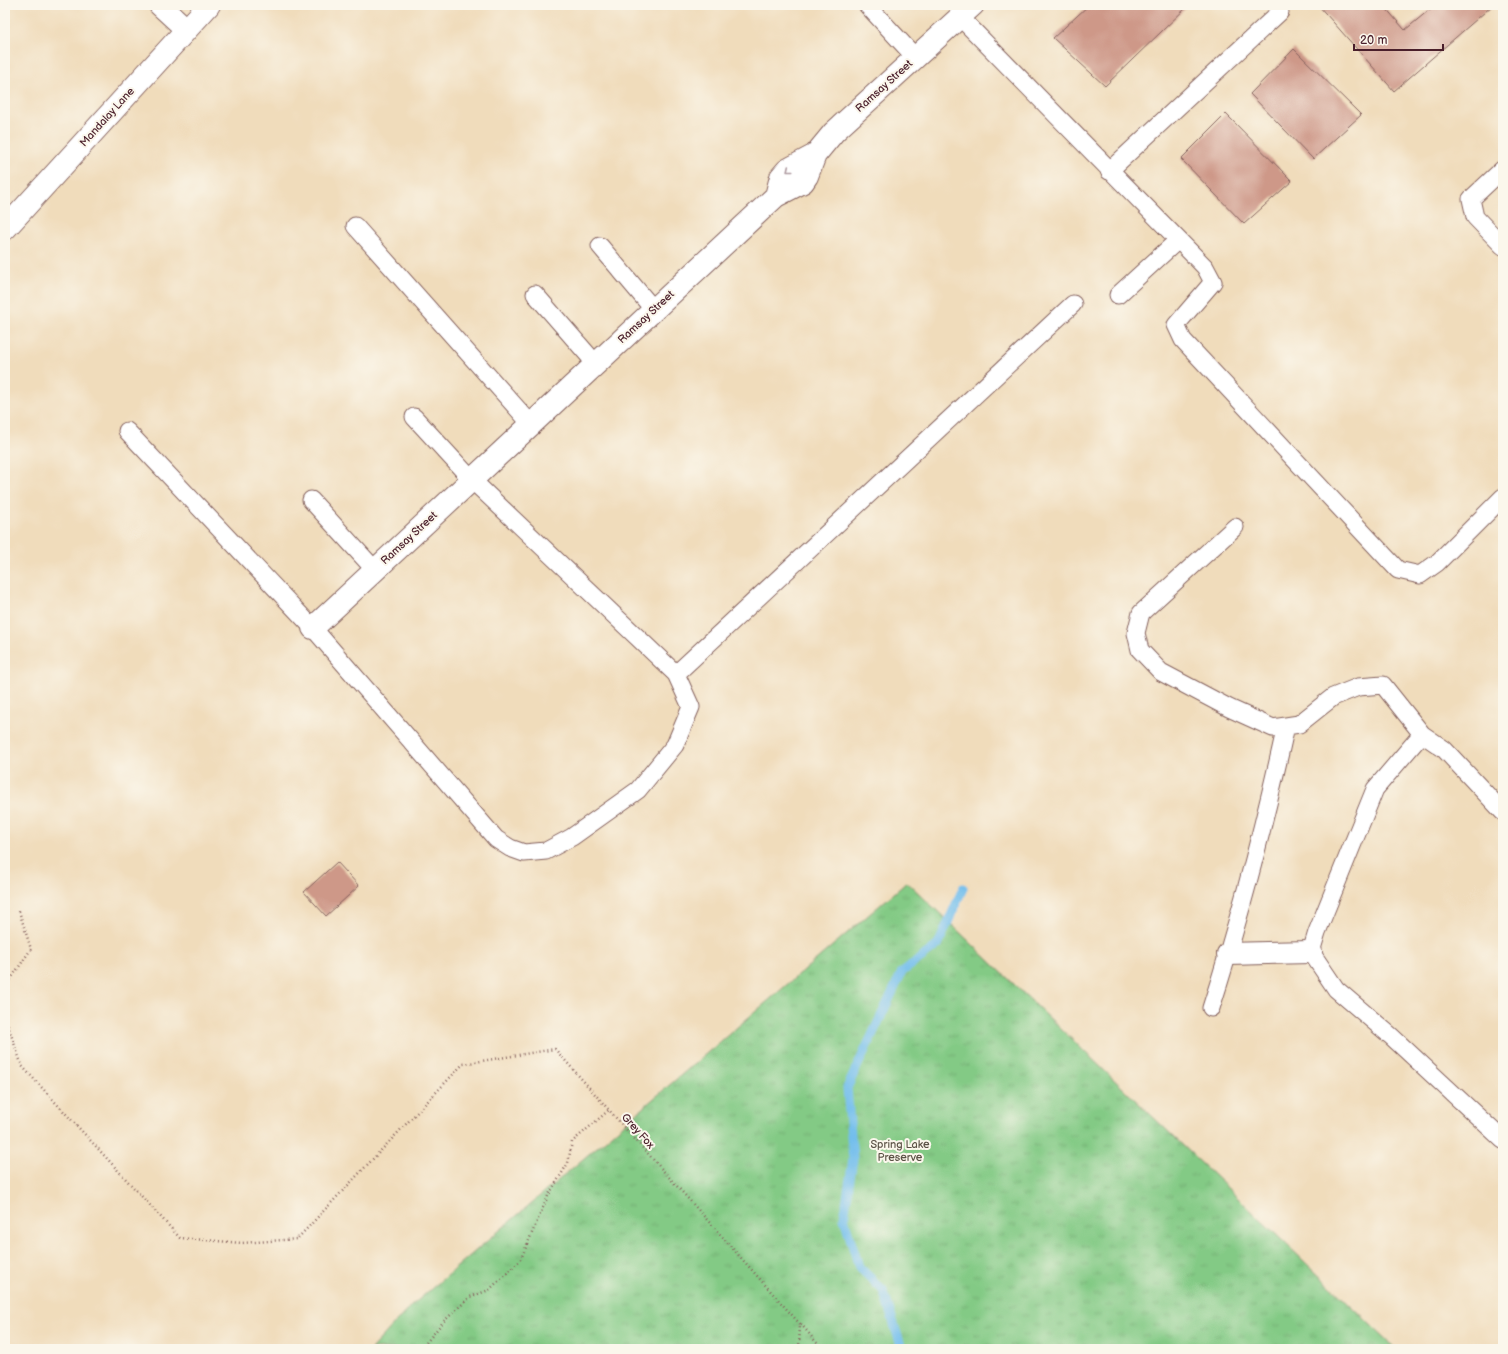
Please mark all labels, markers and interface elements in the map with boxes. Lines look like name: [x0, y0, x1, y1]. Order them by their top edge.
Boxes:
scale bar: [1354, 26, 1443, 52]
text: 20 m: [1360, 33, 1387, 48]
street label: Ramsay Street: [853, 57, 916, 115]
street label: Mandalay Lane: [77, 84, 137, 149]
one-way arrow: [786, 165, 793, 172]
street label: Ramsay Street: [615, 287, 677, 346]
street label: Ramsay Street: [378, 508, 440, 567]
street label: Grey Fox: [619, 1111, 657, 1151]
park label: Spring Lake Preserve: [870, 1138, 930, 1164]

